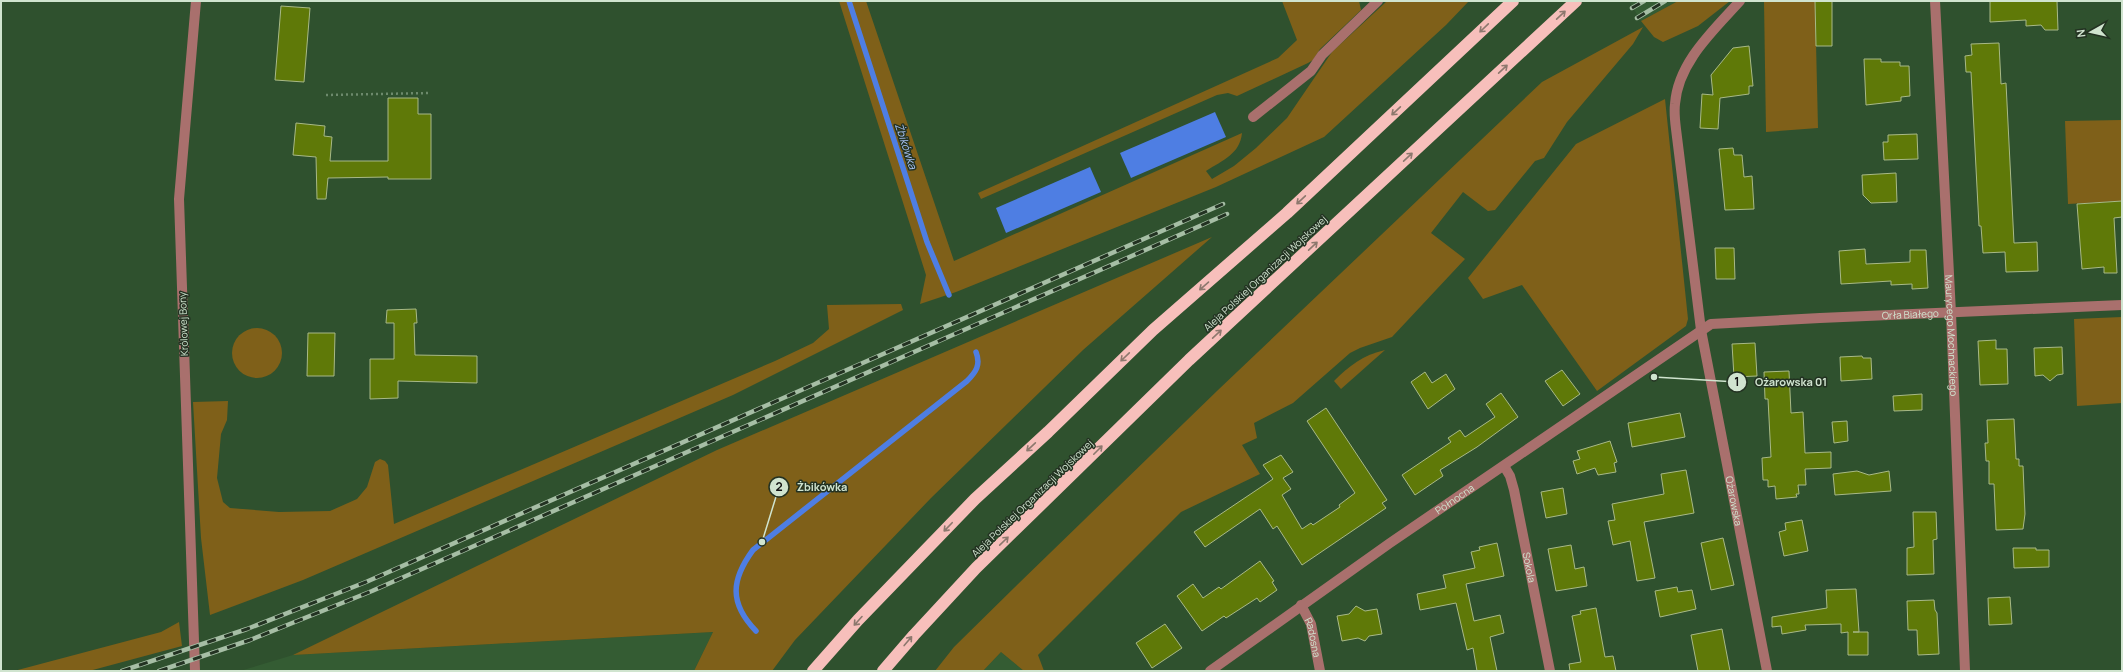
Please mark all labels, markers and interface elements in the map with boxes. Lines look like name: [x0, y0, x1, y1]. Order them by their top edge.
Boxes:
one-way arrow: [1556, 10, 1566, 20]
north arrow: [2071, 12, 2111, 52]
one-way arrow: [1479, 23, 1489, 33]
text: N: [2073, 28, 2089, 38]
one-way arrow: [1498, 64, 1508, 73]
one-way arrow: [1391, 107, 1402, 116]
water label: Żbikówka: [892, 121, 921, 172]
one-way arrow: [1403, 152, 1413, 162]
one-way arrow: [1296, 195, 1306, 205]
street label: Aleja Polskiej Organizacji Wojskowej: [1200, 212, 1330, 334]
one-way arrow: [1308, 241, 1318, 250]
street label: Maurycego Mochnackiego: [1942, 275, 1961, 397]
one-way arrow: [1199, 281, 1209, 290]
street label: Królowej Bony: [175, 291, 191, 356]
street label: Orła Białego: [1881, 306, 1939, 322]
one-way arrow: [1212, 329, 1222, 339]
one-way arrow: [1120, 353, 1130, 362]
callout: Ożarowska 01: [1727, 371, 1835, 394]
text: 1: [1734, 373, 1740, 390]
text: Ożarowska 01: [1755, 374, 1827, 389]
street label: Aleja Polskiej Organizacji Wojskowej: [968, 436, 1096, 560]
one-way arrow: [1026, 443, 1036, 452]
one-way arrow: [1093, 445, 1103, 455]
callout: Żbikówka: [769, 475, 856, 498]
street label: Ożarowska: [1722, 475, 1746, 527]
text: 2: [775, 478, 783, 495]
text: Żbikówka: [797, 479, 847, 494]
street label: Północna: [1432, 481, 1477, 517]
one-way arrow: [943, 522, 953, 532]
one-way arrow: [999, 536, 1009, 546]
street label: Sokola: [1519, 551, 1539, 584]
one-way arrow: [853, 615, 862, 626]
street label: Radosna: [1302, 615, 1324, 658]
one-way arrow: [903, 636, 912, 647]

